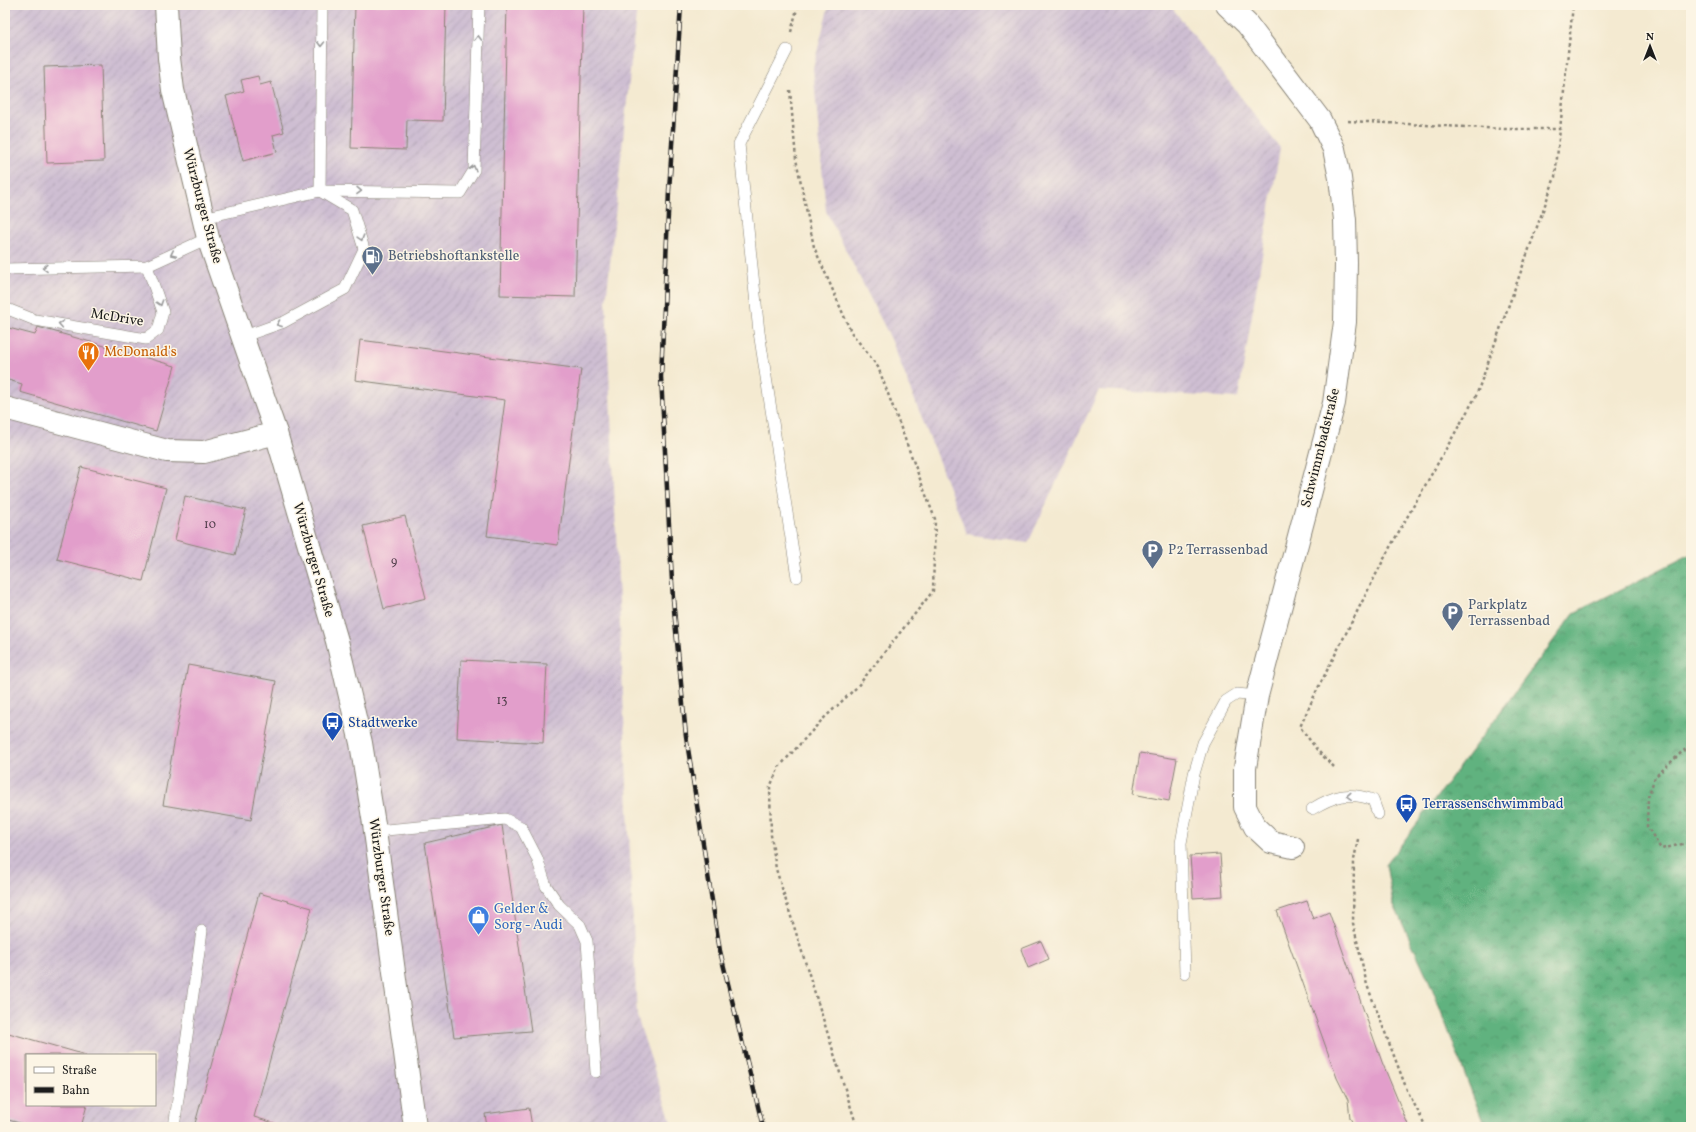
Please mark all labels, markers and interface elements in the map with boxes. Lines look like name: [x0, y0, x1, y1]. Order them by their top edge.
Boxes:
north arrow: [1630, 26, 1670, 66]
text: N: [1646, 30, 1654, 45]
one-way arrow: [474, 35, 482, 41]
one-way arrow: [317, 41, 326, 47]
street label: Würzburger Straße: [177, 146, 227, 266]
one-way arrow: [468, 164, 477, 171]
one-way arrow: [356, 187, 362, 195]
one-way arrow: [356, 235, 365, 242]
fuel station icon: Betriebshoftankstelle: [359, 243, 385, 276]
place label: Betriebshoftankstelle: [388, 247, 520, 266]
one-way arrow: [169, 249, 177, 257]
one-way arrow: [42, 264, 48, 272]
one-way arrow: [155, 299, 164, 306]
street label: McDrive: [89, 304, 145, 332]
one-way arrow: [276, 319, 283, 327]
one-way arrow: [58, 320, 64, 329]
restaurant icon: McDonald's: [76, 339, 102, 372]
place label: McDonald's: [104, 343, 177, 362]
street label: Schwimmbadstraße: [1297, 386, 1345, 510]
street label: Würzburger Straße: [288, 500, 339, 620]
house number: 10: [204, 517, 216, 533]
parking icon: P2 Terrassenbad: [1139, 537, 1165, 570]
place label: P2 Terrassenbad: [1168, 541, 1268, 560]
house number: 9: [391, 554, 397, 570]
place label: Parkplatz Terrassenbad: [1468, 596, 1550, 631]
parking icon: Parkplatz Terrassenbad: [1439, 600, 1465, 633]
house number: 13: [497, 693, 507, 709]
bus stop icon: Stadtwerke: [319, 710, 345, 743]
place label: Stadtwerke: [348, 714, 418, 733]
bus stop icon: Terrassenschwimmbad: [1394, 791, 1420, 824]
one-way arrow: [1346, 792, 1352, 800]
place label: Terrassenschwimmbad: [1422, 795, 1564, 814]
street label: Würzburger Straße: [363, 817, 399, 937]
place label: Gelder & Sorg - Audi: [494, 900, 563, 935]
shop icon: Gelder & Sorg - Audi: [465, 904, 491, 937]
legend: [26, 1054, 156, 1106]
text: Straße: [62, 1063, 97, 1079]
text: Bahn: [62, 1083, 90, 1099]

